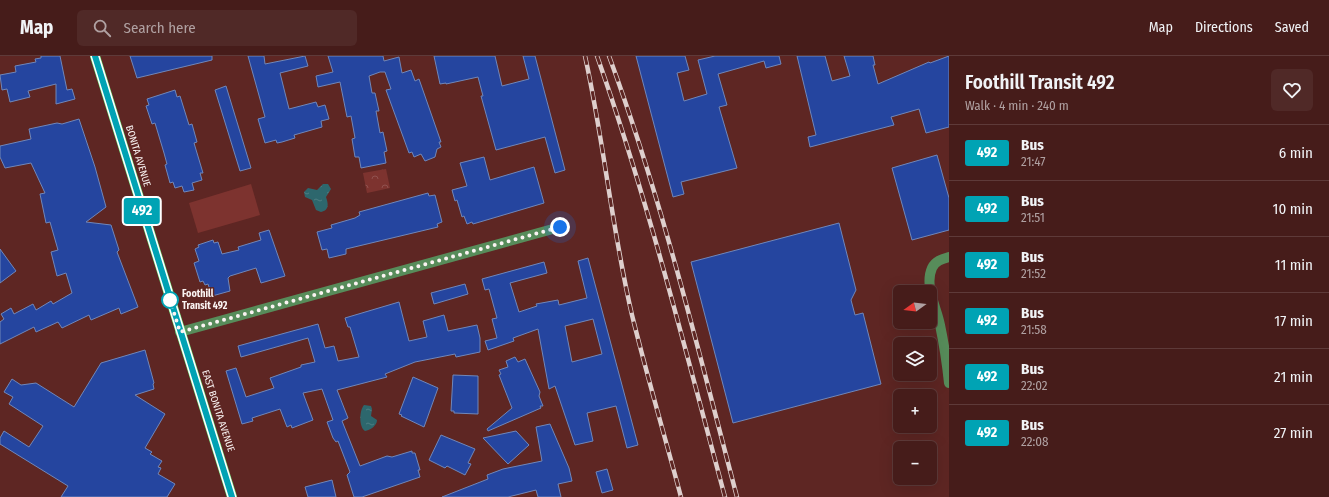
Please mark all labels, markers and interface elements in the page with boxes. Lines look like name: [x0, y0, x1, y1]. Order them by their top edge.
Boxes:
search box: [77, 10, 357, 46]
text: Map: [20, 16, 53, 39]
icon: search: [91, 17, 113, 39]
text: Search here: [123, 19, 196, 37]
text: Map: [1149, 19, 1173, 36]
text: Directions: [1195, 19, 1253, 36]
text: Saved: [1275, 19, 1309, 36]
button: heart: [1271, 69, 1313, 111]
text: Foothill Transit 492: [965, 71, 1114, 94]
text: Walk · 4 min · 240 m: [965, 98, 1069, 113]
street label: BONITA AVENUE: [123, 124, 153, 189]
text: Bus: [1021, 136, 1044, 154]
text: 492: [977, 144, 997, 161]
text: 6 min: [1279, 144, 1313, 162]
text: 21:47: [1021, 154, 1046, 169]
text: Bus: [1021, 192, 1044, 210]
line badge: 492: [119, 198, 165, 224]
text: 492: [977, 200, 997, 217]
text: 10 min: [1273, 200, 1313, 218]
text: 492: [132, 202, 152, 219]
text: 21:51: [1021, 210, 1045, 225]
your location: [550, 217, 570, 237]
text: Bus: [1021, 248, 1044, 266]
text: 492: [977, 256, 997, 273]
text: 11 min: [1275, 256, 1313, 274]
text: 21:52: [1021, 266, 1046, 281]
north arrow: [893, 285, 937, 329]
map controls: [893, 285, 937, 485]
place label: Foothill Transit 492: [182, 288, 228, 312]
marker: Foothill Transit 492: [161, 291, 179, 309]
text: Bus: [1021, 304, 1044, 322]
text: 492: [977, 312, 997, 329]
text: 17 min: [1274, 312, 1313, 330]
text: 21:58: [1021, 322, 1047, 337]
button: layers: [893, 337, 937, 381]
text: Bus: [1021, 360, 1044, 378]
text: 492: [977, 368, 997, 385]
text: 21 min: [1274, 368, 1313, 386]
street label: EAST BONITA AVENUE: [199, 369, 237, 454]
text: 22:02: [1021, 378, 1048, 393]
button: +: [893, 389, 937, 433]
text: Bus: [1021, 416, 1044, 434]
text: 492: [977, 424, 997, 441]
text: 27 min: [1274, 424, 1313, 442]
text: 22:08: [1021, 434, 1049, 449]
button: −: [893, 441, 937, 485]

